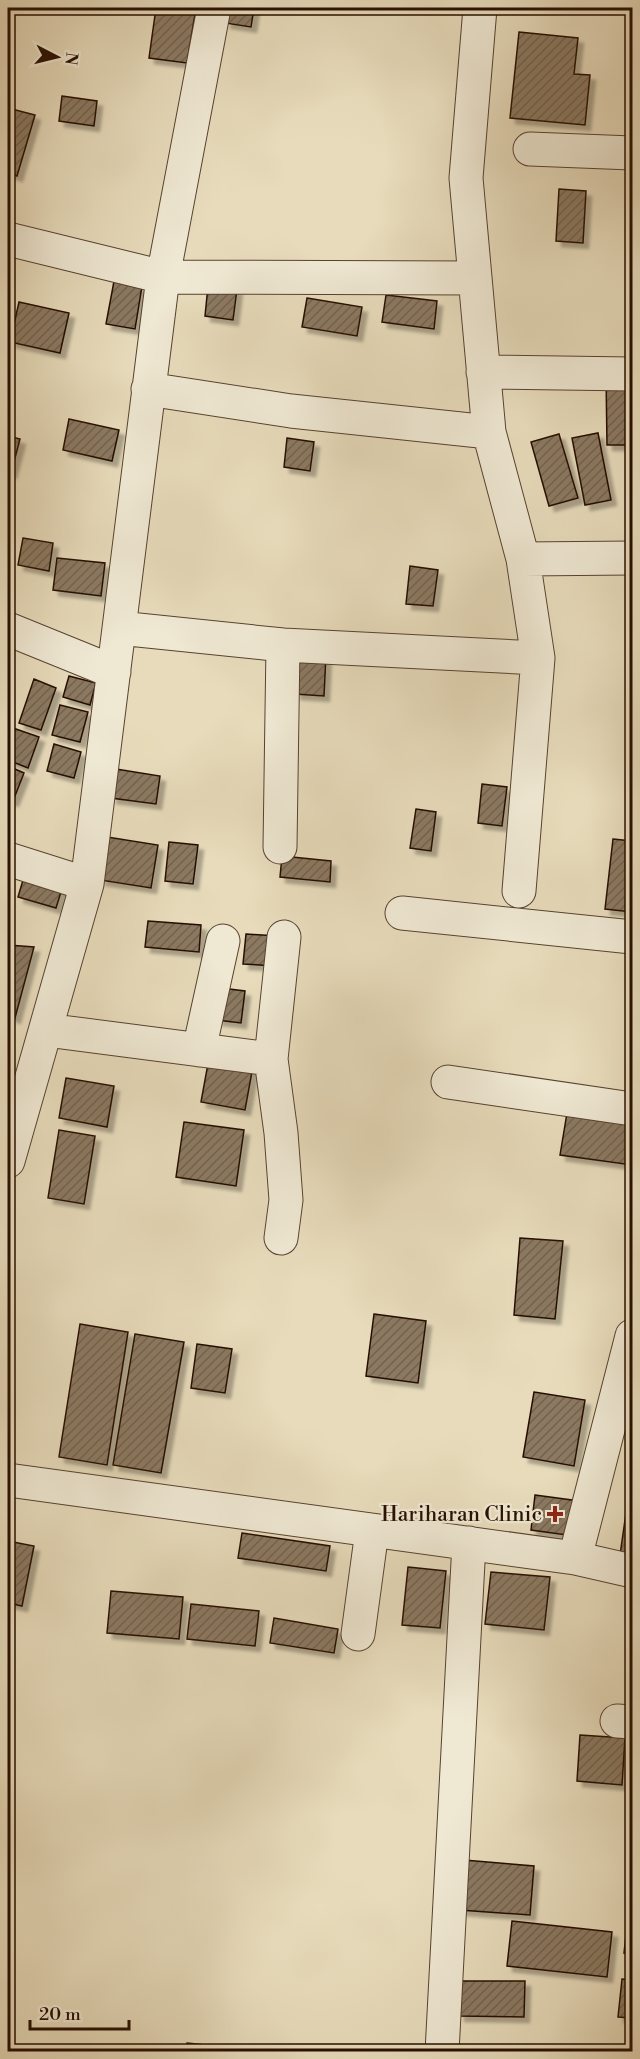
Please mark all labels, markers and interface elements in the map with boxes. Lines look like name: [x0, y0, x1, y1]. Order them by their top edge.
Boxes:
north arrow: [27, 27, 87, 87]
text: N: [60, 51, 82, 67]
place label: Hariharan Clinic: [381, 1502, 542, 1528]
marker: Hariharan Clinic: [546, 1505, 564, 1523]
scale bar: [30, 1993, 129, 2031]
text: 20 m: [39, 2003, 81, 2026]

